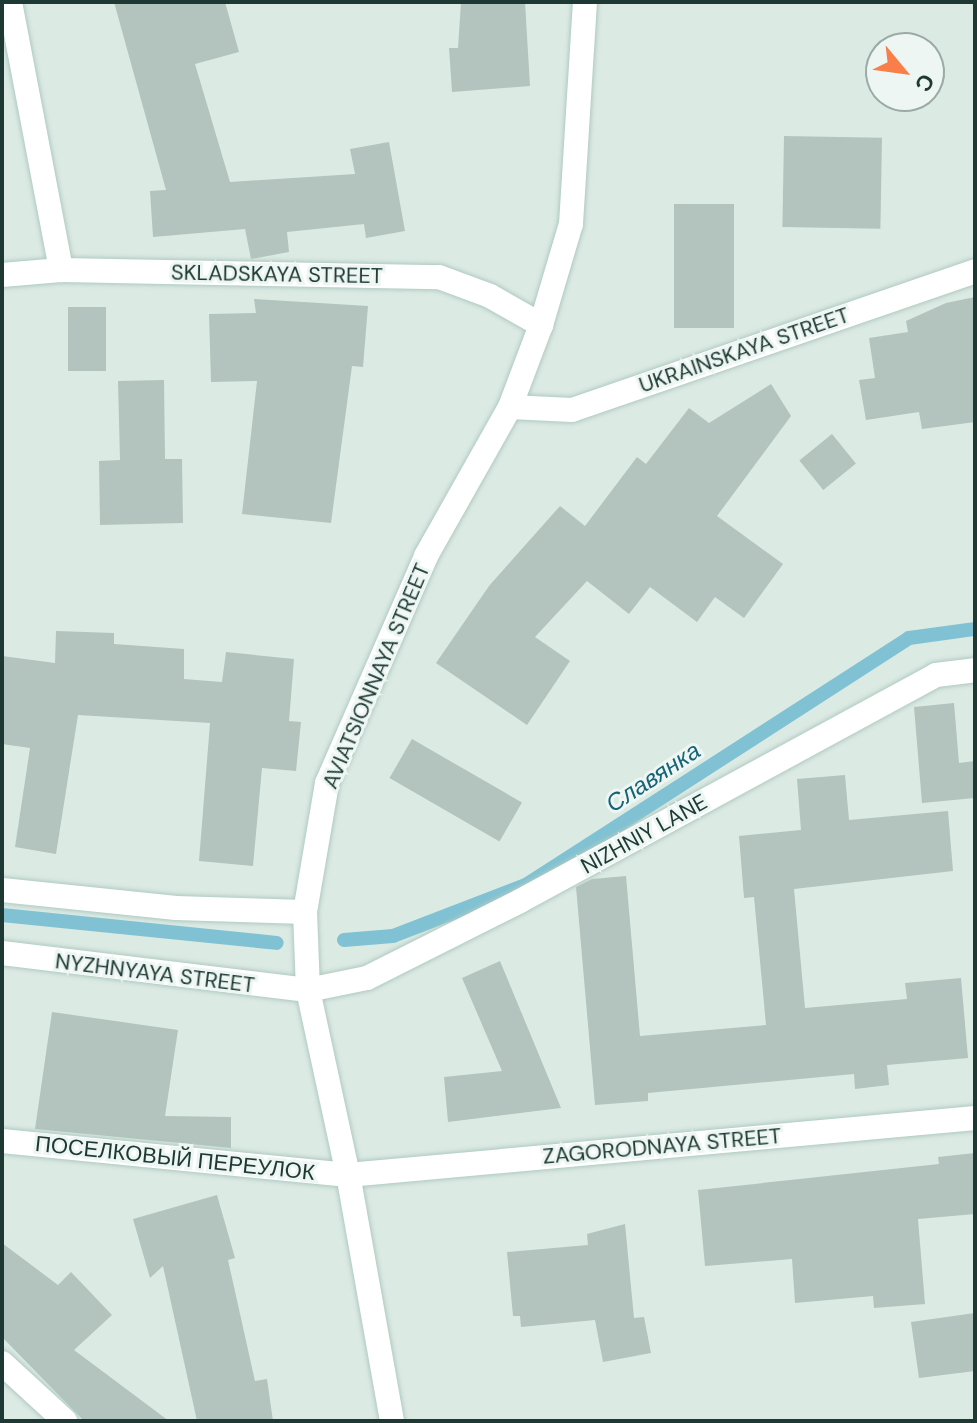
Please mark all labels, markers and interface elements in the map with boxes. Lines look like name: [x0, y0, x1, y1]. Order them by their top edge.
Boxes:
north arrow: [865, 32, 945, 112]
text: С: [908, 69, 941, 97]
street label: SKLADSKAYA STREET: [171, 259, 383, 289]
street label: UKRAINSKAYA STREET: [635, 302, 853, 398]
street label: AVIATSIONNAYA STREET: [317, 559, 435, 793]
water label: Славянка: [600, 736, 706, 818]
street label: NIZHNIY LANE: [576, 789, 712, 879]
street label: NYZHNYAYA STREET: [54, 948, 256, 998]
street label: ZAGORODNAYA STREET: [542, 1122, 782, 1170]
street label: ПОСЕЛКОВЫЙ ПЕРЕУЛОК: [34, 1130, 316, 1186]

